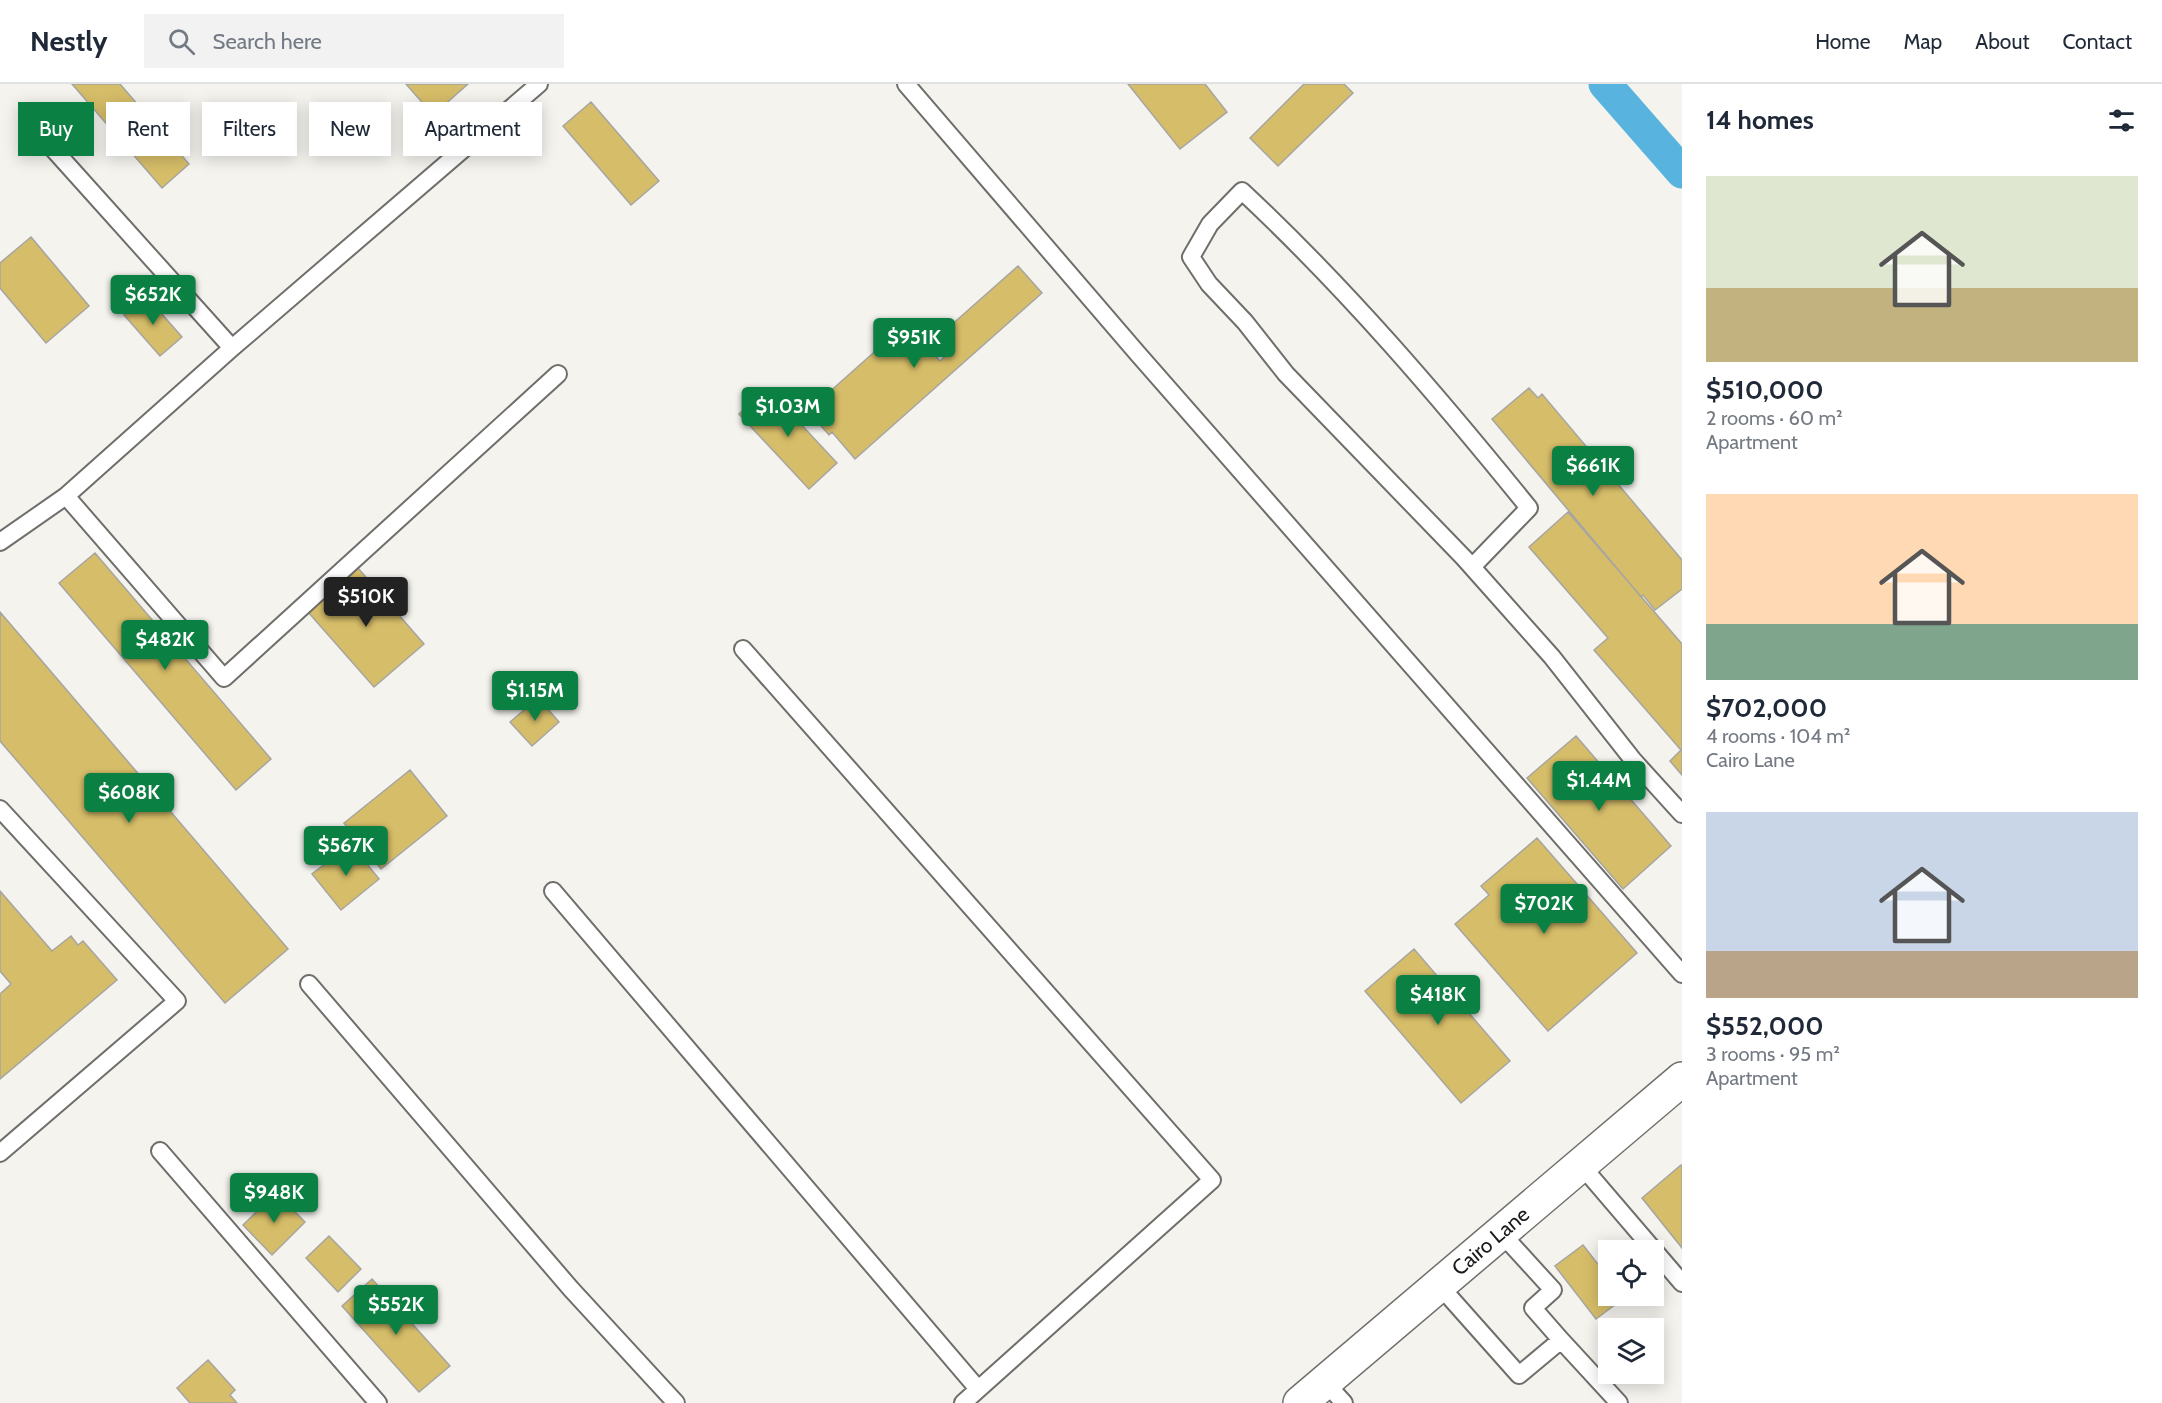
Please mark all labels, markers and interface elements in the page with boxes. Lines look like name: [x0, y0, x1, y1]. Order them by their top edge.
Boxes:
search box: [144, 14, 564, 68]
text: Nestly: [30, 24, 108, 58]
icon: search: [165, 25, 198, 58]
text: Search here: [213, 28, 322, 55]
text: Home: [1815, 29, 1871, 54]
text: Map: [1904, 29, 1942, 54]
text: About: [1975, 29, 2029, 54]
text: Contact: [2062, 29, 2132, 54]
chip: Buy: [18, 102, 94, 156]
chip: Rent: [106, 102, 190, 156]
chip: Filters: [202, 102, 297, 156]
chip: New: [309, 102, 391, 156]
chip: Apartment: [403, 102, 542, 156]
text: 14 homes: [1706, 104, 1814, 136]
icon: filters: [2105, 104, 2138, 137]
icon: home: [1868, 215, 1976, 323]
pin: $652K: [111, 275, 195, 326]
text: $652K: [125, 282, 181, 306]
pin: $951K: [872, 318, 956, 369]
text: $951K: [887, 325, 941, 349]
text: $510,000: [1706, 374, 1824, 406]
pin: $1.03M: [739, 387, 837, 438]
text: $1.03M: [756, 394, 820, 418]
text: 2 rooms · 60 m²: [1706, 406, 1843, 430]
text: Apartment: [1706, 430, 1798, 454]
pin: $661K: [1551, 446, 1635, 497]
text: $661K: [1566, 453, 1620, 477]
icon: home: [1868, 533, 1976, 641]
pin: $510K: [324, 577, 408, 628]
text: $510K: [338, 584, 394, 608]
pin: $482K: [123, 620, 207, 671]
text: $482K: [135, 627, 195, 651]
pin: $1.15M: [486, 671, 584, 722]
text: $1.15M: [506, 678, 564, 702]
text: $702,000: [1706, 692, 1827, 724]
text: 4 rooms · 104 m²: [1706, 724, 1850, 748]
text: Cairo Lane: [1706, 748, 1795, 772]
pin: $1.44M: [1550, 761, 1648, 812]
text: $1.44M: [1567, 768, 1631, 792]
pin: $608K: [87, 773, 171, 824]
text: $608K: [98, 780, 160, 804]
pin: $567K: [304, 826, 388, 877]
text: $567K: [318, 833, 374, 857]
icon: home: [1868, 851, 1976, 959]
pin: $702K: [1502, 884, 1586, 935]
text: $702K: [1515, 891, 1573, 915]
pin: $418K: [1396, 975, 1480, 1026]
text: $418K: [1410, 982, 1466, 1006]
text: $552,000: [1706, 1010, 1824, 1042]
text: 3 rooms · 95 m²: [1706, 1042, 1840, 1066]
text: Apartment: [1706, 1066, 1798, 1090]
pin: $948K: [232, 1173, 316, 1224]
text: $948K: [244, 1180, 304, 1204]
street label: Cairo Lane: [1447, 1201, 1534, 1281]
map controls: [1598, 1240, 1664, 1384]
button: locate: [1598, 1240, 1664, 1306]
pin: $552K: [354, 1285, 438, 1336]
text: $552K: [368, 1292, 424, 1316]
button: layers: [1598, 1318, 1664, 1384]

